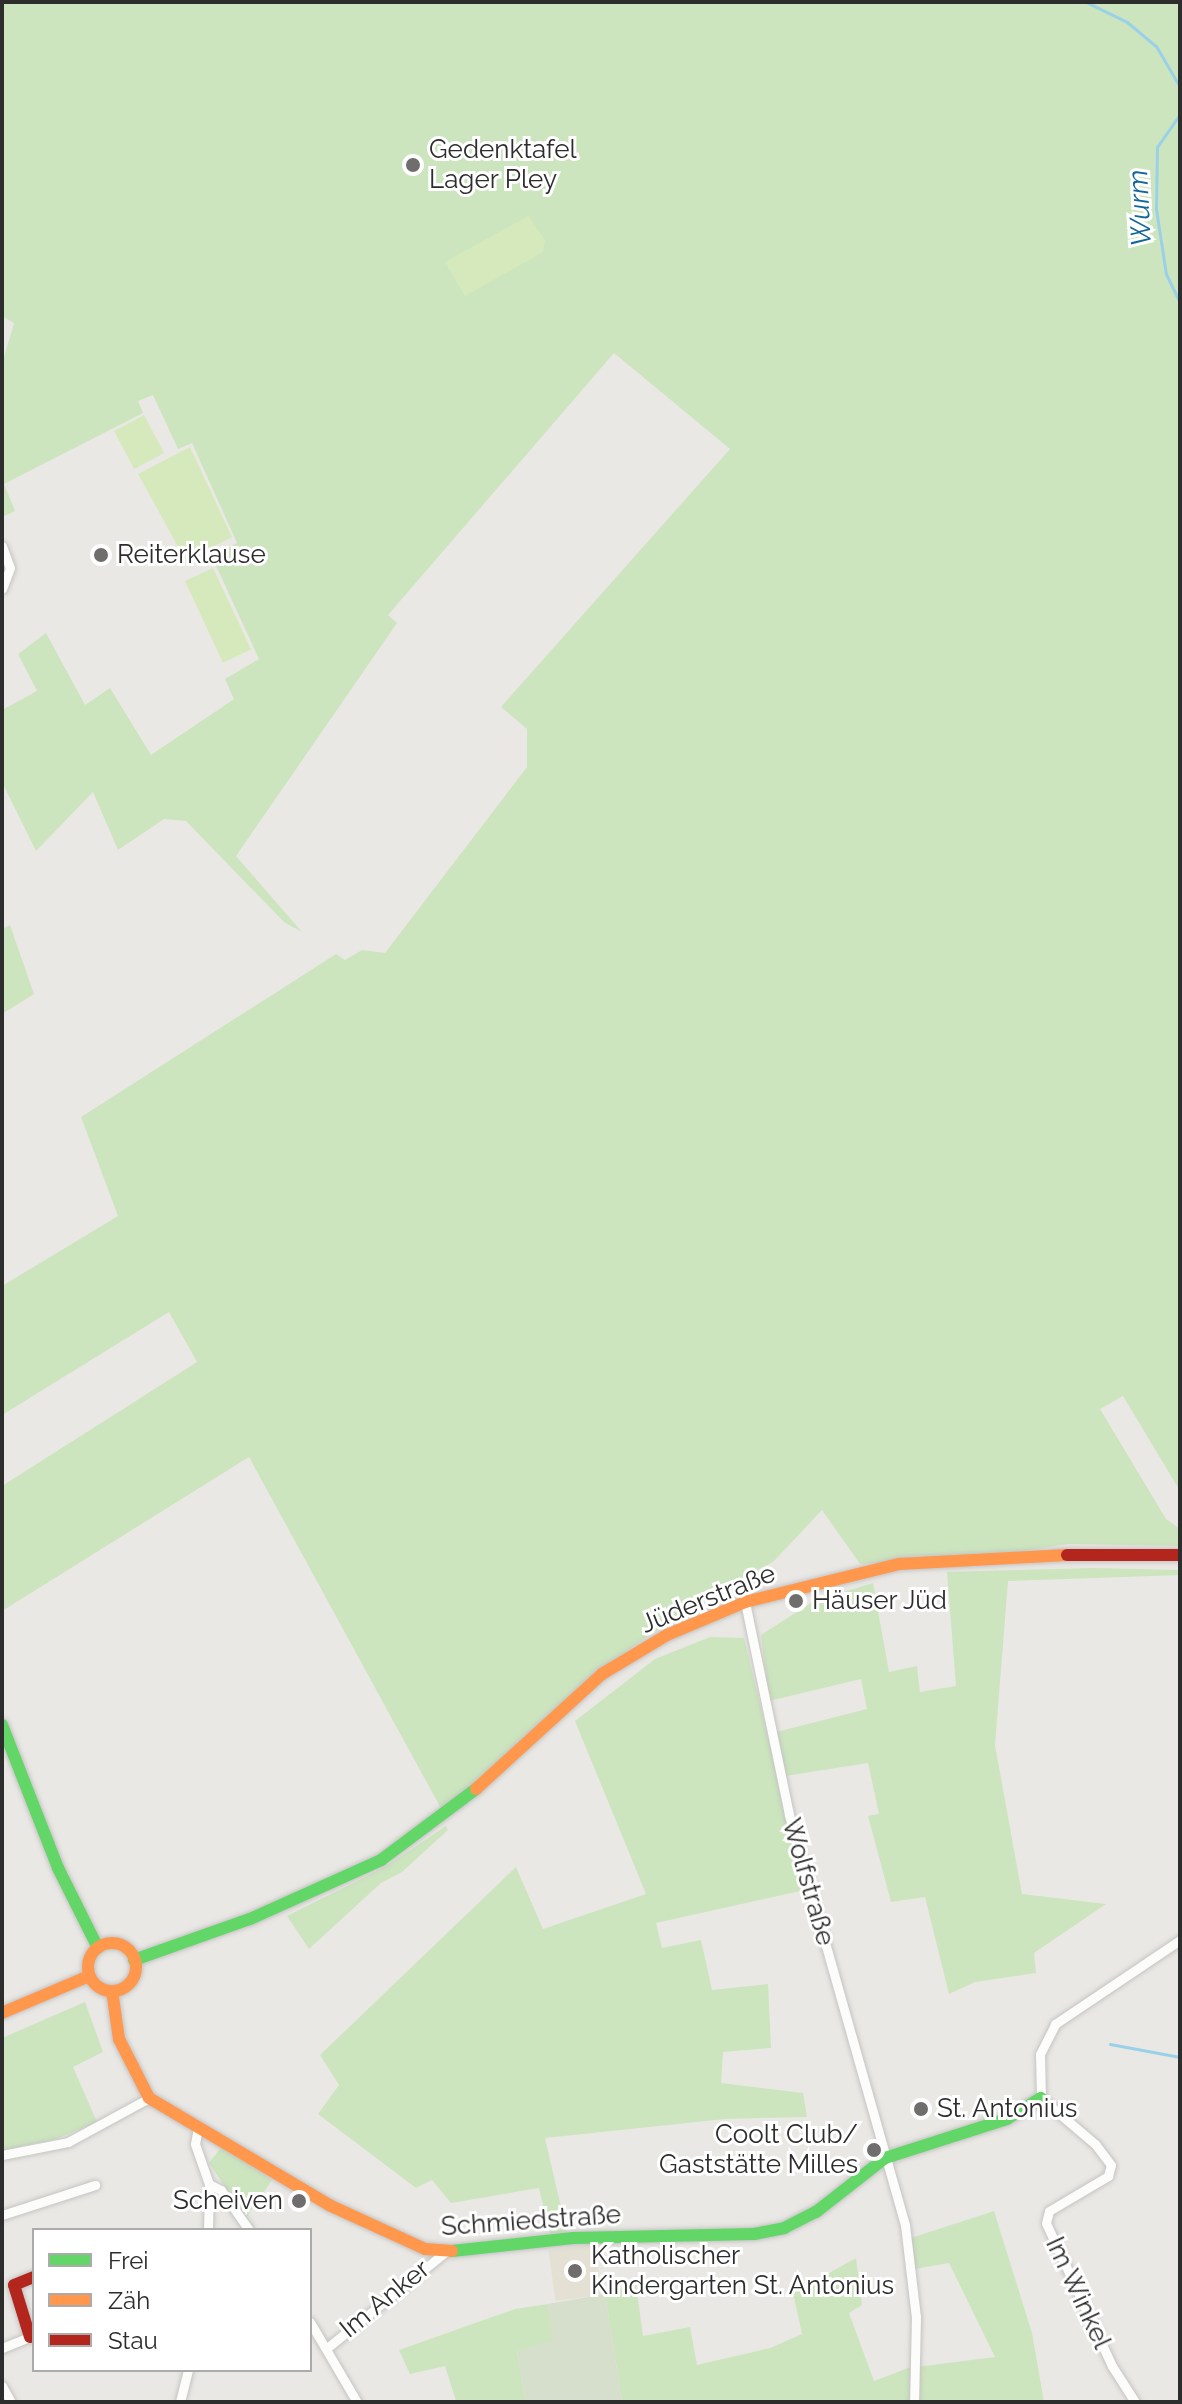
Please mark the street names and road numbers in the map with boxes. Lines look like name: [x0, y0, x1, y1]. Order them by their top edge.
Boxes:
street label: Jüderstraße: [636, 1558, 780, 1640]
street label: Wolfstraße: [775, 1815, 841, 1949]
street label: Schmiedstraße: [440, 2199, 622, 2243]
street label: Im Winkel: [1038, 2232, 1118, 2354]
street label: Im Anker: [334, 2253, 436, 2345]

